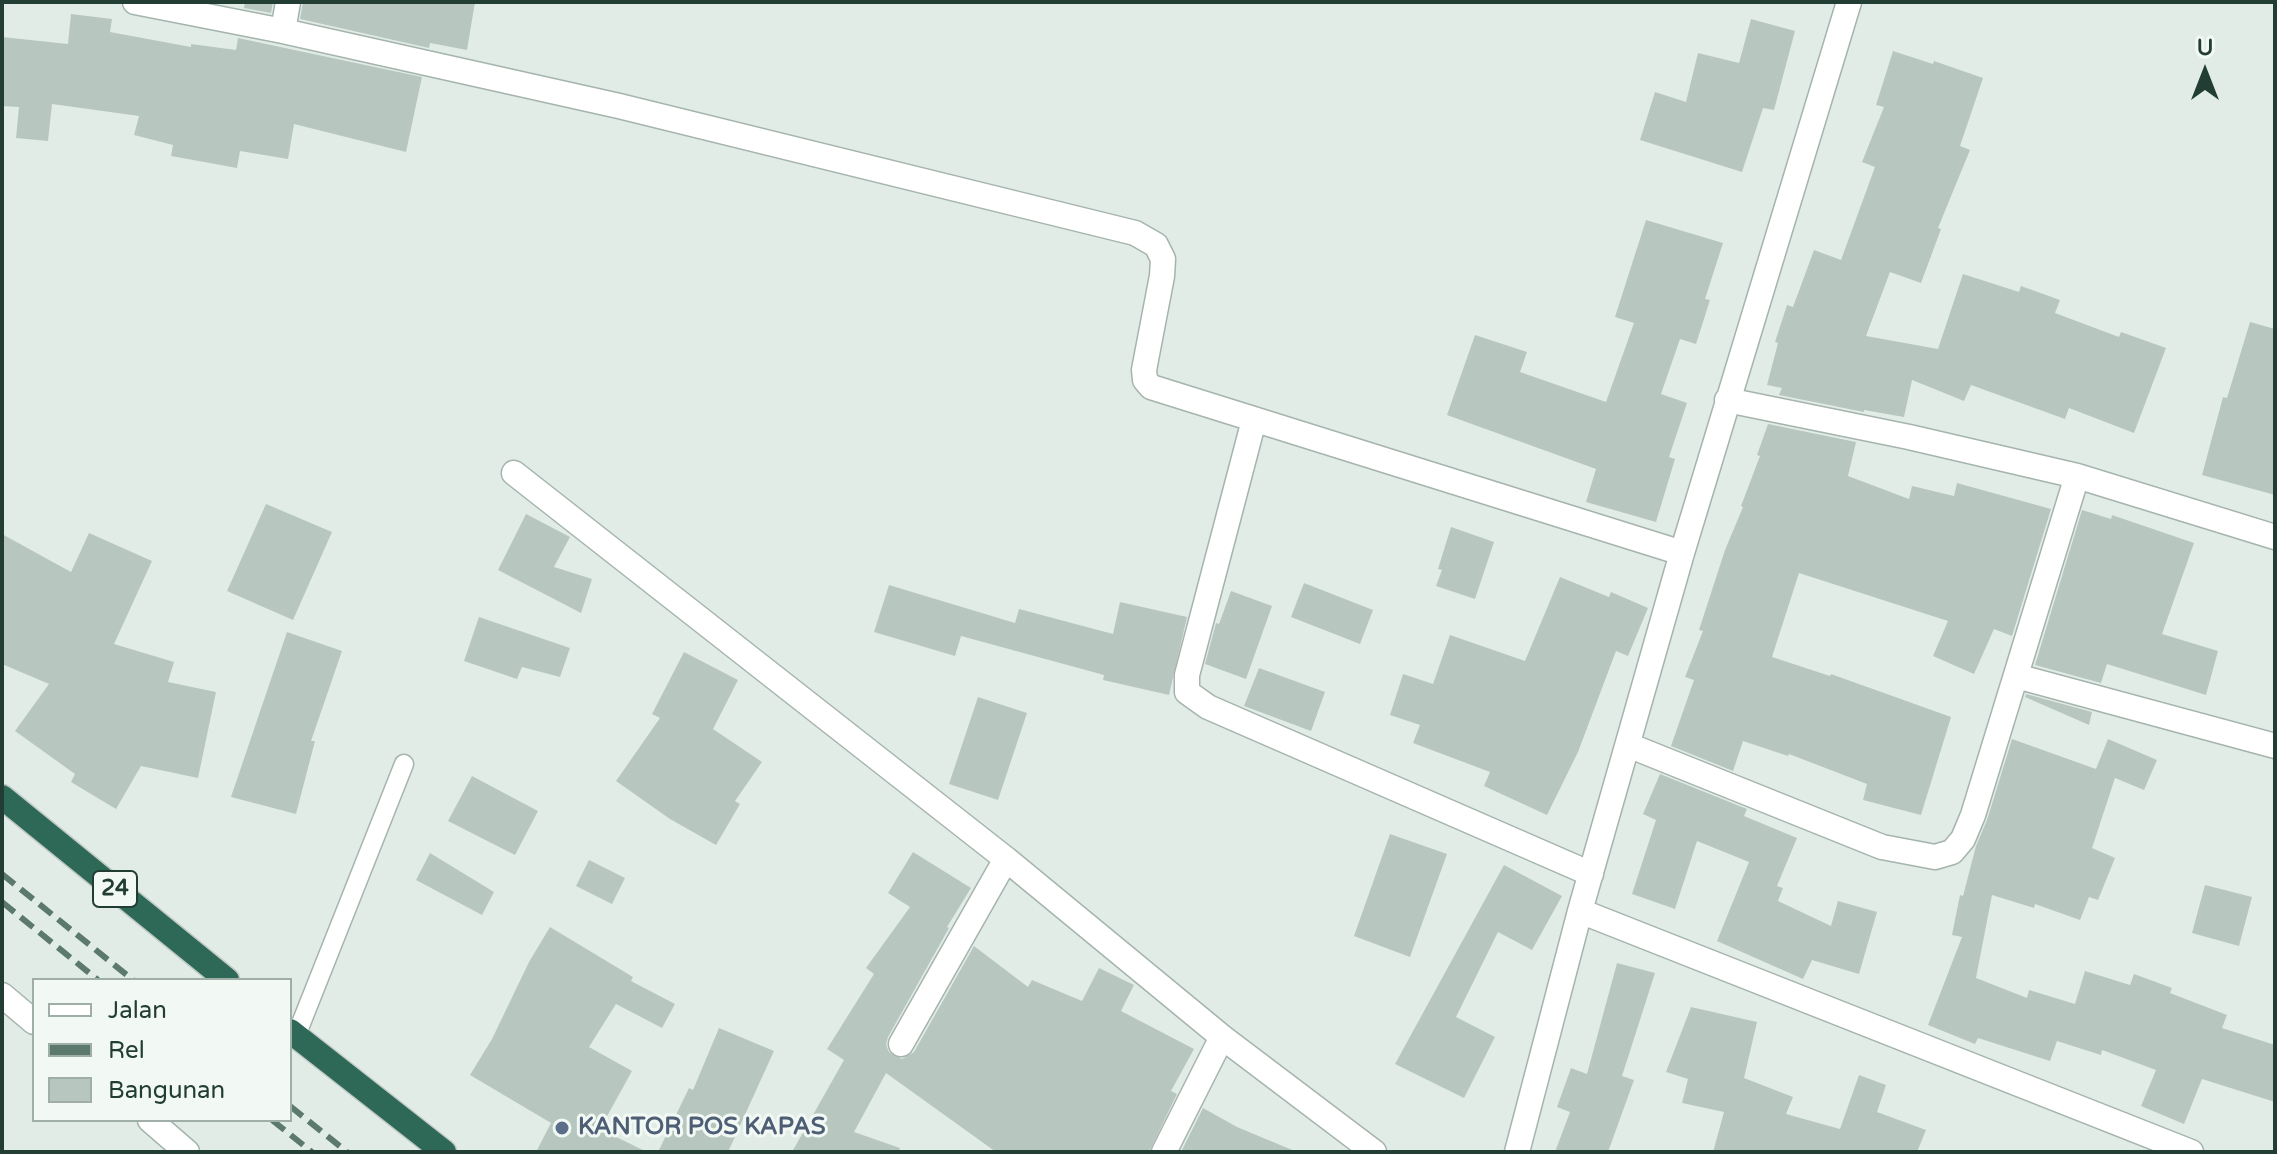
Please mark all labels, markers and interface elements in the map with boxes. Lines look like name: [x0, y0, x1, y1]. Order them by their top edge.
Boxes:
north arrow: [2165, 32, 2245, 112]
text: U: [2197, 35, 2213, 61]
road number: 24: [93, 871, 137, 907]
legend: [32, 978, 292, 1122]
text: Jalan: [108, 996, 167, 1025]
text: Rel: [108, 1036, 145, 1065]
text: Bangunan: [108, 1076, 225, 1105]
place label: KANTOR POS KAPAS: [578, 1114, 826, 1142]
marker: KANTOR POS KAPAS: [553, 1119, 571, 1137]

